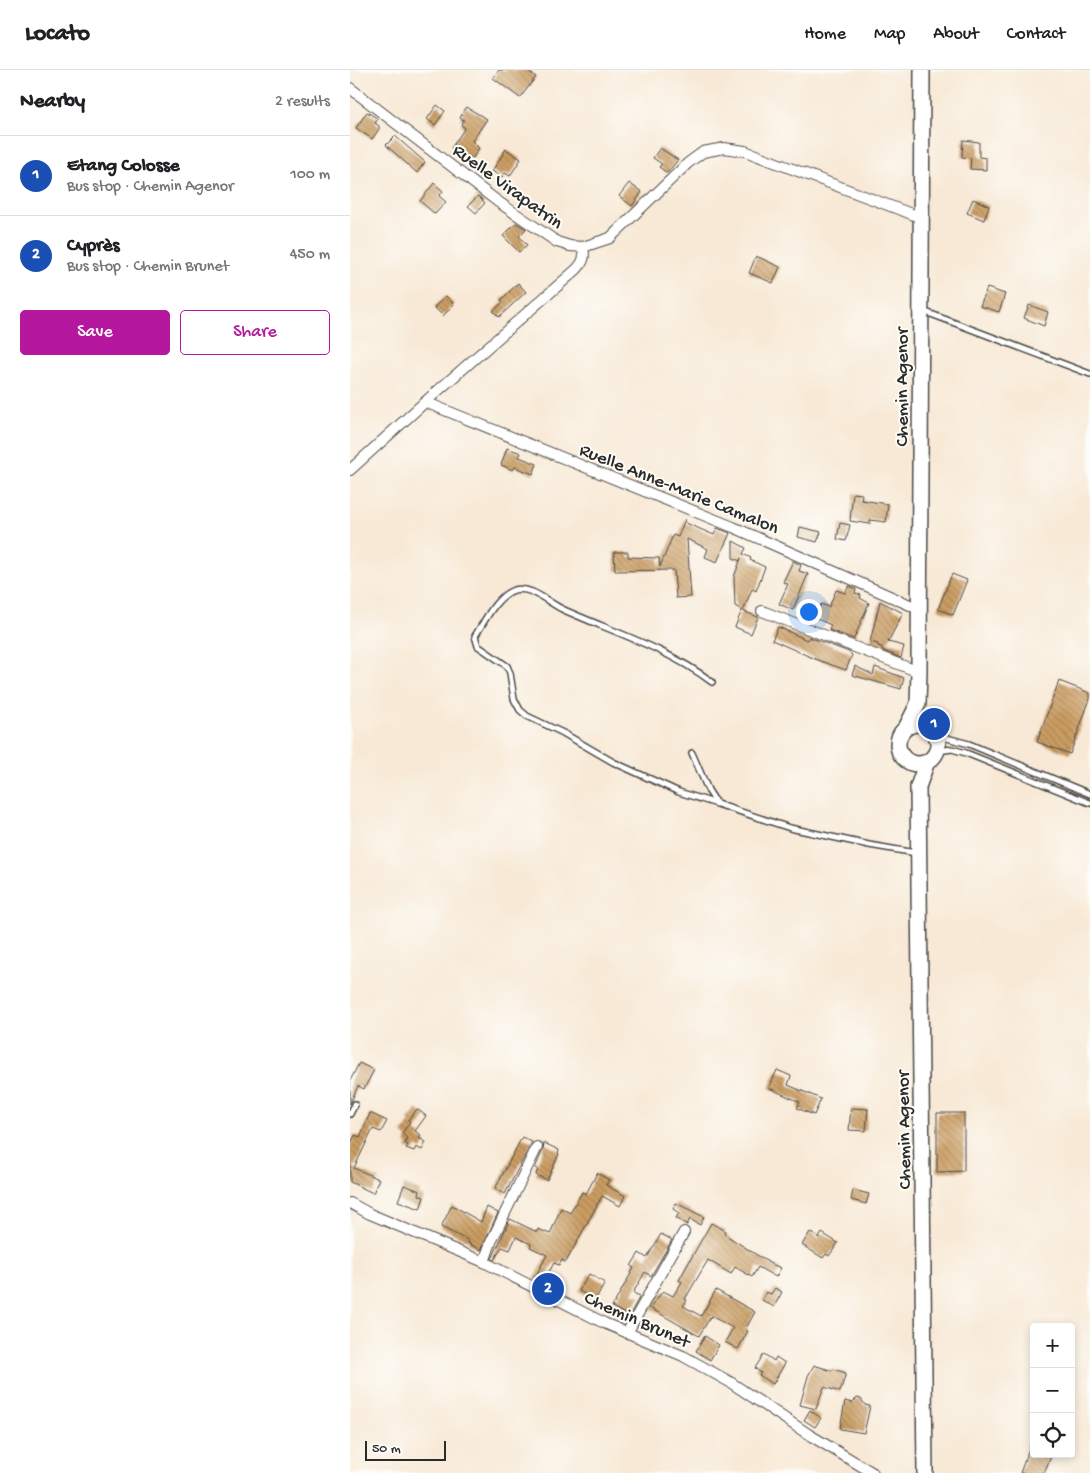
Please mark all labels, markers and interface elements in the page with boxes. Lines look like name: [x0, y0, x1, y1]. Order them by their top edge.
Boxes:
text: Locato: [25, 20, 90, 49]
text: Home: [804, 24, 846, 45]
text: Map: [874, 24, 905, 45]
text: About: [933, 24, 979, 45]
text: Contact: [1007, 24, 1065, 45]
text: Nearby: [20, 90, 85, 115]
text: 2 results: [275, 93, 330, 112]
street label: Ruelle Virapatrin: [447, 140, 567, 236]
text: Etang Colosse: [67, 155, 179, 178]
text: 1: [33, 166, 39, 185]
text: 100 m: [290, 166, 330, 185]
text: Bus stop · Chemin Agenor: [67, 178, 234, 197]
text: Cyprès: [67, 235, 120, 258]
text: 2: [32, 246, 40, 265]
text: 450 m: [290, 246, 330, 265]
text: Bus stop · Chemin Brunet: [67, 258, 229, 277]
button: Save: [20, 310, 170, 355]
button: Share: [180, 310, 330, 355]
street label: Chemin Agenor: [892, 325, 915, 446]
street label: Ruelle Anne-Marie Camalon: [576, 440, 782, 541]
your location: [796, 599, 822, 625]
pin: 1: [918, 705, 950, 743]
street label: Chemin Agenor: [893, 1068, 918, 1190]
pin: 2: [532, 1270, 564, 1308]
street label: Chemin Brunet: [580, 1288, 695, 1356]
map controls: [1030, 1323, 1075, 1458]
button: +: [1030, 1323, 1075, 1368]
button: −: [1030, 1368, 1075, 1413]
button: locate: [1030, 1413, 1075, 1458]
scale bar: [365, 1438, 446, 1461]
text: 50 m: [372, 1441, 401, 1458]

